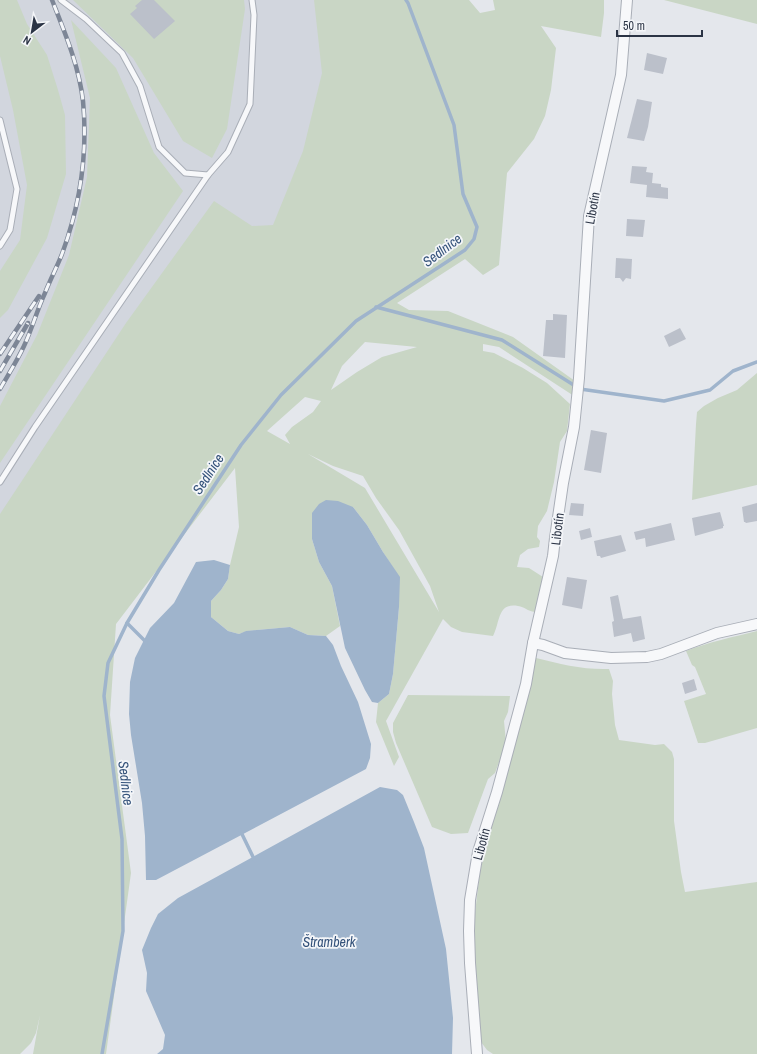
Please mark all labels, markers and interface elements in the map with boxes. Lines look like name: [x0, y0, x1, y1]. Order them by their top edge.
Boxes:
north arrow: [12, 12, 52, 52]
scale bar: [617, 12, 702, 38]
text: 50 m: [623, 18, 645, 34]
text: N: [20, 33, 33, 48]
street label: Libotín: [581, 190, 604, 226]
water label: Sedlnice: [419, 229, 465, 271]
water label: Sedlnice: [188, 450, 228, 498]
street label: Libotín: [547, 512, 568, 546]
water label: Sedlnice: [114, 760, 138, 806]
street label: Libotín: [469, 826, 494, 862]
water label: Štramberk: [303, 933, 357, 951]

